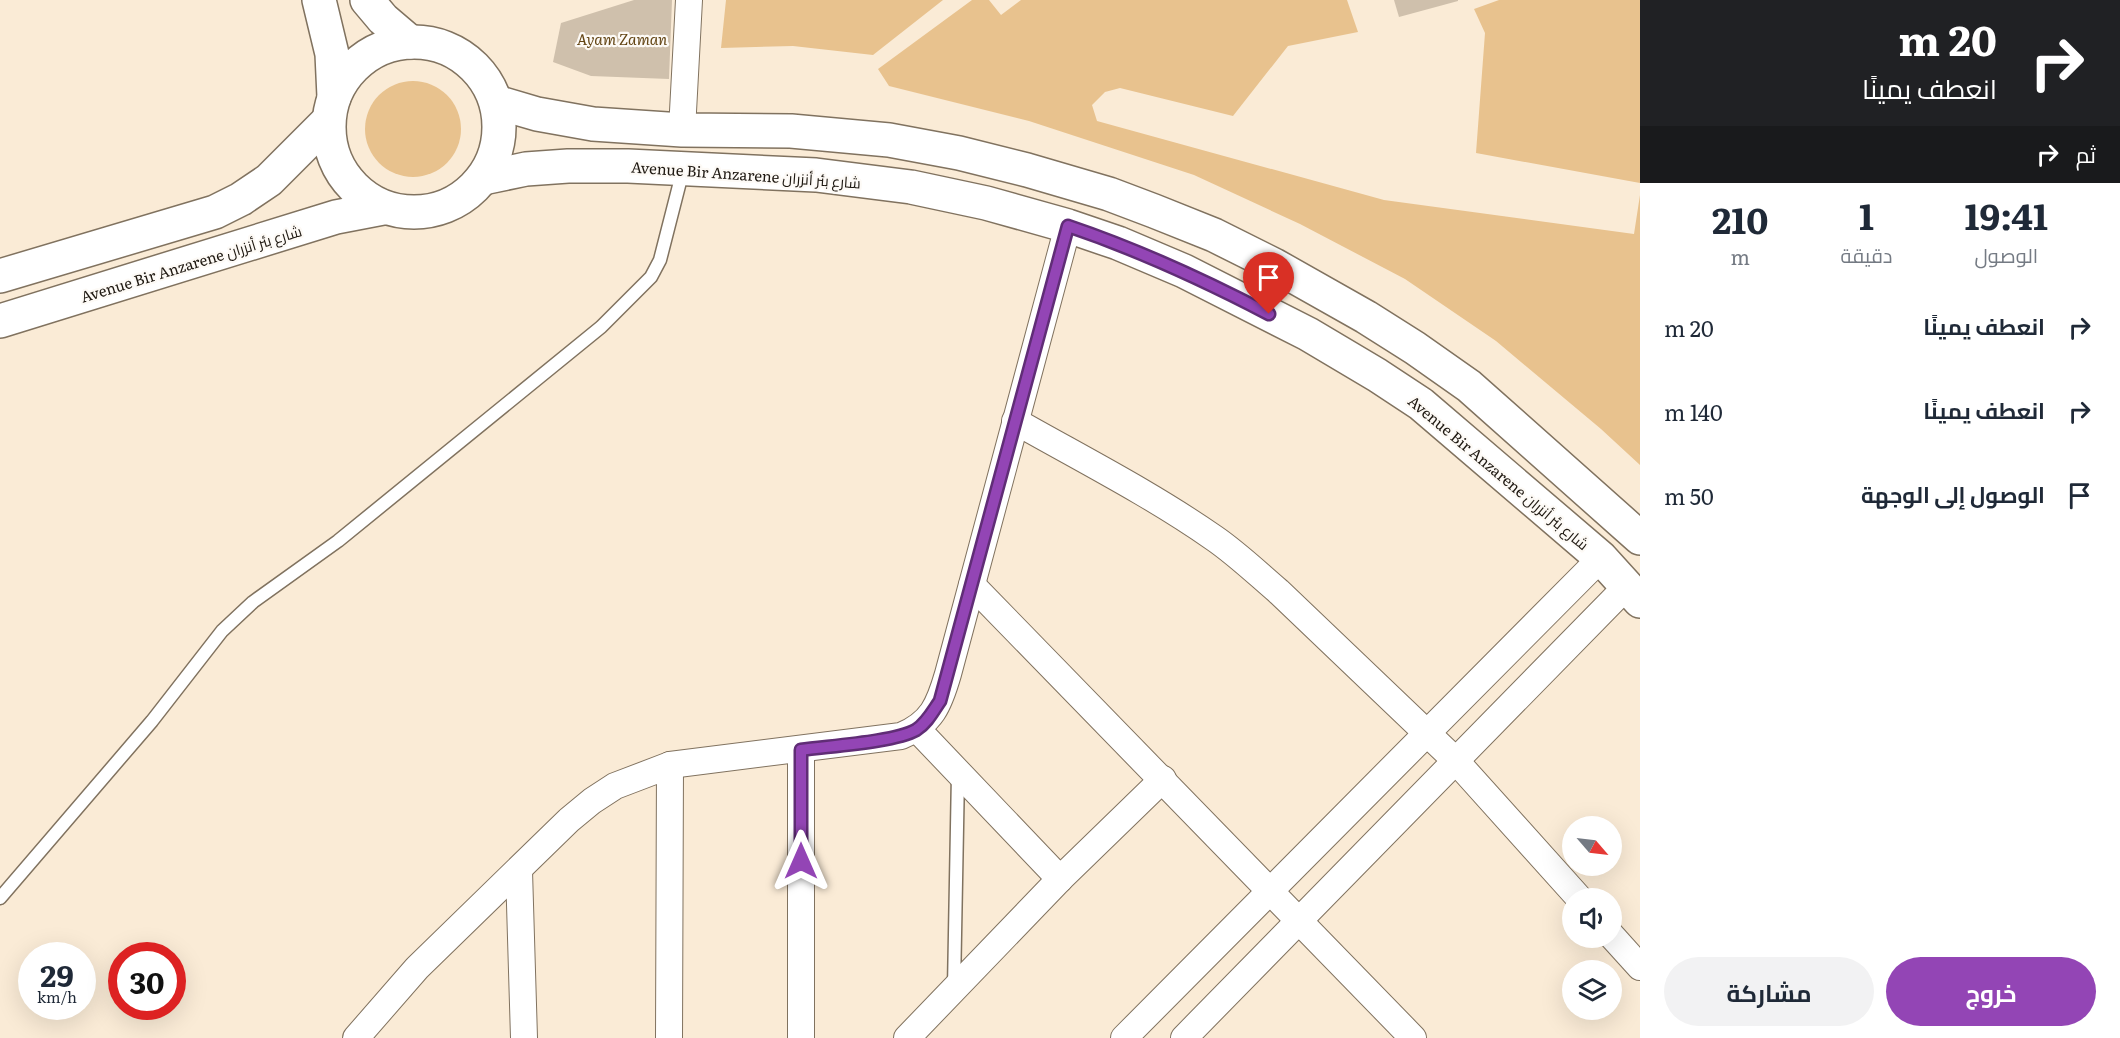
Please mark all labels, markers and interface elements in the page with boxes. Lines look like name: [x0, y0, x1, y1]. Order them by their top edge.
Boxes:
text: 20 m: [1898, 7, 1997, 69]
icon: right: [2018, 24, 2096, 102]
park label: Ayam Zaman: [577, 27, 667, 50]
text: انعطف يمينًا: [1862, 67, 1997, 107]
text: ثم: [2076, 137, 2096, 170]
icon: right: [2031, 138, 2064, 171]
street label: Avenue Bir Anzarene شارع بئر أنزران: [630, 154, 862, 194]
text: 1: [1859, 188, 1874, 241]
text: 19:41: [1965, 188, 2048, 241]
text: 210: [1712, 192, 1768, 245]
street label: Avenue Bir Anzarene شارع بئر أنزران: [78, 218, 305, 309]
text: دقيقة: [1840, 239, 1893, 269]
text: الوصول: [1974, 239, 2038, 269]
text: m: [1731, 241, 1750, 271]
pin: [1243, 252, 1294, 314]
icon: arrive: [1252, 261, 1285, 294]
text: انعطف يمينًا: [1923, 309, 2045, 342]
text: 20 m: [1664, 311, 1714, 344]
icon: right: [2063, 311, 2096, 344]
street label: Avenue Bir Anzarene شارع بئر أنزران: [1403, 389, 1595, 556]
text: انعطف يمينًا: [1923, 393, 2045, 426]
text: 140 m: [1664, 395, 1723, 428]
icon: right: [2063, 395, 2096, 428]
text: الوصول إلى الوجهة: [1861, 477, 2045, 510]
text: 50 m: [1664, 479, 1714, 512]
icon: arrive: [2063, 479, 2096, 512]
north arrow: [1562, 816, 1622, 876]
map controls: [1562, 816, 1622, 1020]
position arrow: [769, 829, 833, 893]
button: sound: [1562, 888, 1622, 948]
speed limit sign: 30: [108, 942, 186, 1020]
text: 29: [40, 952, 74, 996]
button: مشاركة: [1664, 957, 1874, 1026]
button: خروج: [1886, 957, 2096, 1026]
button: layers: [1562, 960, 1622, 1020]
text: km/h: [37, 985, 77, 1008]

